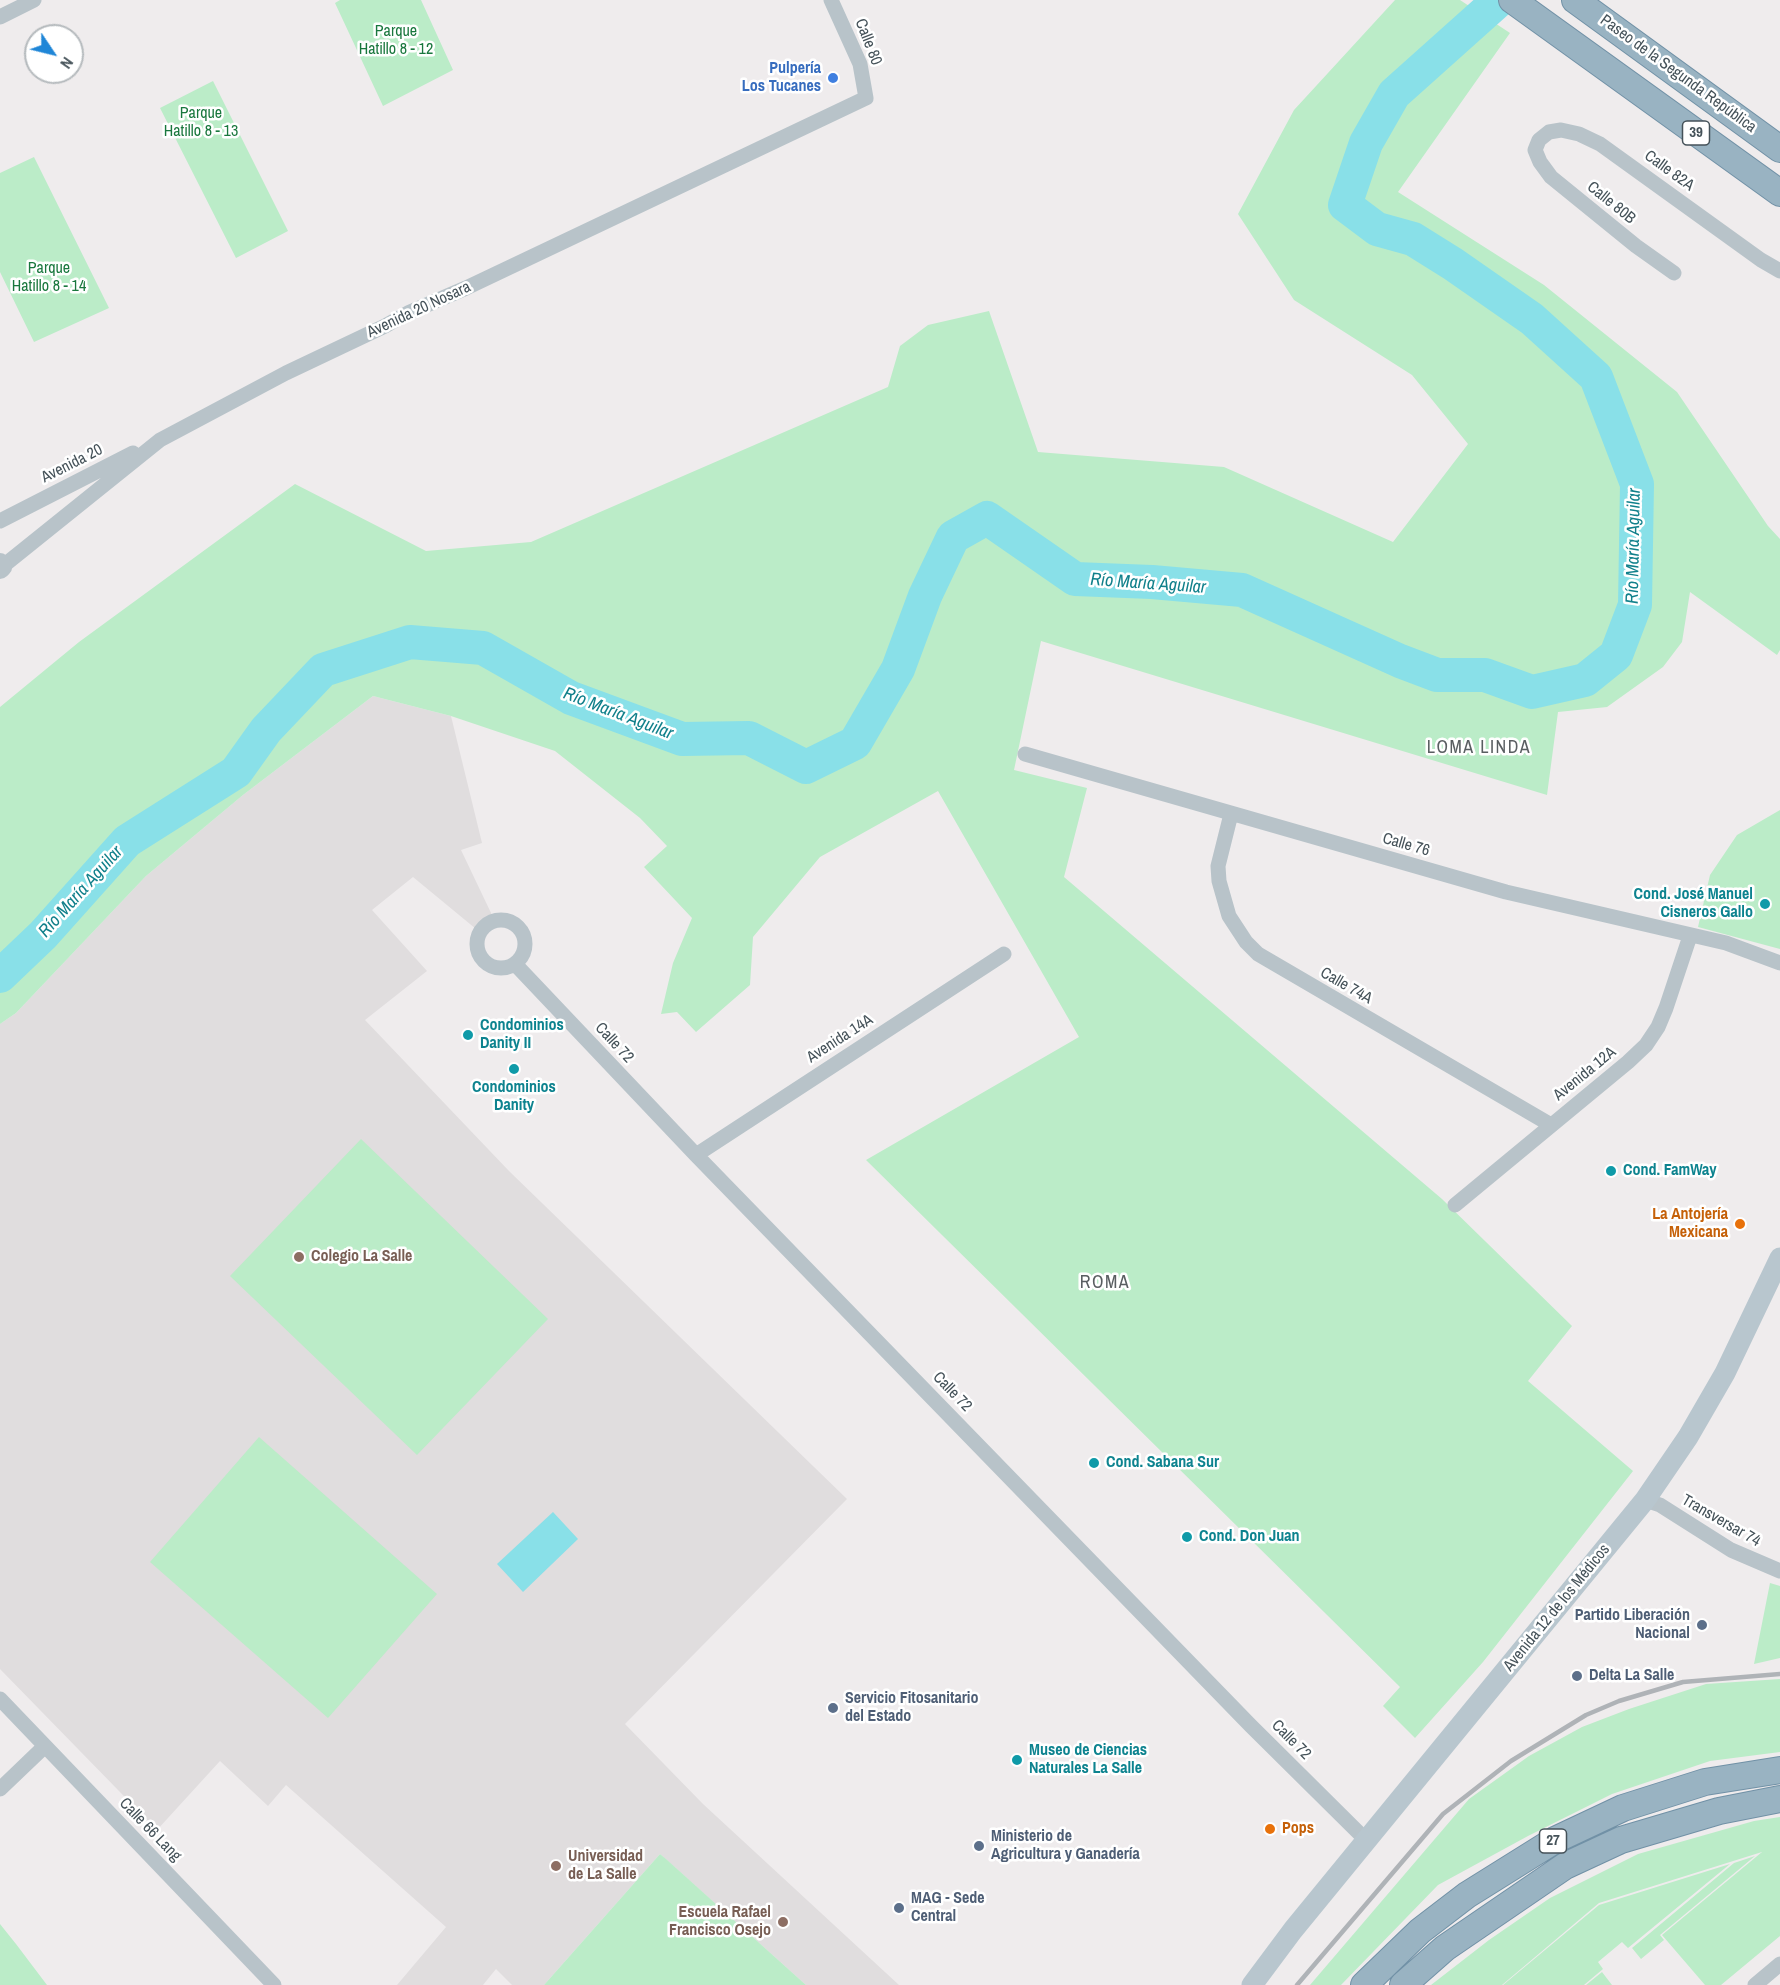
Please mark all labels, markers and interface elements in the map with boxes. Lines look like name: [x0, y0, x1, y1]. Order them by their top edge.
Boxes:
street label: Paseo de la Segunda República: [1596, 11, 1760, 137]
street label: Calle 80: [850, 16, 886, 68]
park label: Parque Hatillo 8 - 12: [359, 22, 433, 60]
north arrow: [24, 24, 84, 84]
text: N: [55, 53, 79, 73]
place label: Pulpería Los Tucanes: [742, 59, 821, 97]
marker: Pulpería Los Tucanes: [826, 71, 840, 85]
park label: Parque Hatillo 8 - 13: [164, 104, 238, 142]
road number: 39: [1682, 121, 1710, 145]
street label: Calle 82A: [1640, 147, 1698, 195]
street label: Calle 80B: [1583, 178, 1639, 228]
park label: Parque Hatillo 8 - 14: [12, 259, 86, 297]
street label: Avenida 20 Nosara: [364, 278, 474, 342]
street label: Avenida 20: [38, 440, 106, 488]
water label: Río María Aguilar: [1622, 488, 1646, 604]
water label: Río María Aguilar: [1090, 569, 1206, 599]
water label: Río María Aguilar: [560, 683, 676, 745]
district label: LOMA LINDA: [1427, 737, 1531, 759]
street label: Calle 76: [1380, 829, 1432, 861]
water label: Río María Aguilar: [34, 842, 128, 942]
place label: Cond. José Manuel Cisneros Gallo: [1633, 885, 1753, 923]
marker: Cond. José Manuel Cisneros Gallo: [1758, 897, 1772, 911]
street label: Calle 74A: [1317, 963, 1375, 1009]
street label: Avenida 14A: [803, 1011, 877, 1067]
place label: Condominios Danity II: [480, 1016, 564, 1054]
street label: Calle 72: [591, 1019, 637, 1067]
marker: Condominios Danity II: [461, 1028, 475, 1042]
street label: Avenida 12A: [1550, 1043, 1620, 1105]
marker: Condominios Danity: [507, 1062, 521, 1076]
place label: Condominios Danity: [472, 1078, 556, 1116]
place label: Cond. FamWay: [1623, 1161, 1717, 1181]
marker: Cond. FamWay: [1604, 1164, 1618, 1178]
place label: La Antojería Mexicana: [1652, 1205, 1728, 1243]
marker: La Antojería Mexicana: [1733, 1217, 1747, 1231]
place label: Colegio La Salle: [311, 1247, 412, 1267]
marker: Colegio La Salle: [292, 1250, 306, 1264]
district label: ROMA: [1080, 1272, 1130, 1294]
street label: Calle 72: [928, 1368, 976, 1416]
place label: Cond. Sabana Sur: [1106, 1453, 1219, 1473]
marker: Cond. Sabana Sur: [1087, 1456, 1101, 1470]
street label: Transversar 74: [1678, 1491, 1764, 1551]
place label: Cond. Don Juan: [1199, 1527, 1300, 1547]
marker: Cond. Don Juan: [1180, 1530, 1194, 1544]
street label: Avenida 12 de los Médicos: [1500, 1541, 1614, 1675]
place label: Partido Liberación Nacional: [1575, 1606, 1690, 1644]
marker: Partido Liberación Nacional: [1695, 1618, 1709, 1632]
place label: Delta La Salle: [1589, 1666, 1674, 1686]
marker: Delta La Salle: [1570, 1669, 1584, 1683]
place label: Servicio Fitosanitario del Estado: [845, 1689, 978, 1727]
marker: Servicio Fitosanitario del Estado: [826, 1701, 840, 1715]
street label: Calle 72: [1267, 1716, 1315, 1764]
place label: Museo de Ciencias Naturales La Salle: [1029, 1741, 1147, 1779]
marker: Museo de Ciencias Naturales La Salle: [1010, 1753, 1024, 1767]
street label: Calle 66 Lang: [115, 1794, 185, 1866]
place label: Pops: [1282, 1819, 1314, 1839]
marker: Pops: [1263, 1822, 1277, 1836]
place label: Ministerio de Agricultura y Ganadería: [991, 1827, 1140, 1865]
road number: 27: [1540, 1829, 1566, 1853]
marker: Ministerio de Agricultura y Ganadería: [972, 1839, 986, 1853]
place label: Universidad de La Salle: [568, 1847, 643, 1885]
marker: Universidad de La Salle: [549, 1859, 563, 1873]
place label: MAG - Sede Central: [911, 1889, 985, 1927]
marker: MAG - Sede Central: [892, 1901, 906, 1915]
place label: Escuela Rafael Francisco Osejo: [669, 1903, 771, 1941]
marker: Escuela Rafael Francisco Osejo: [776, 1915, 790, 1929]

